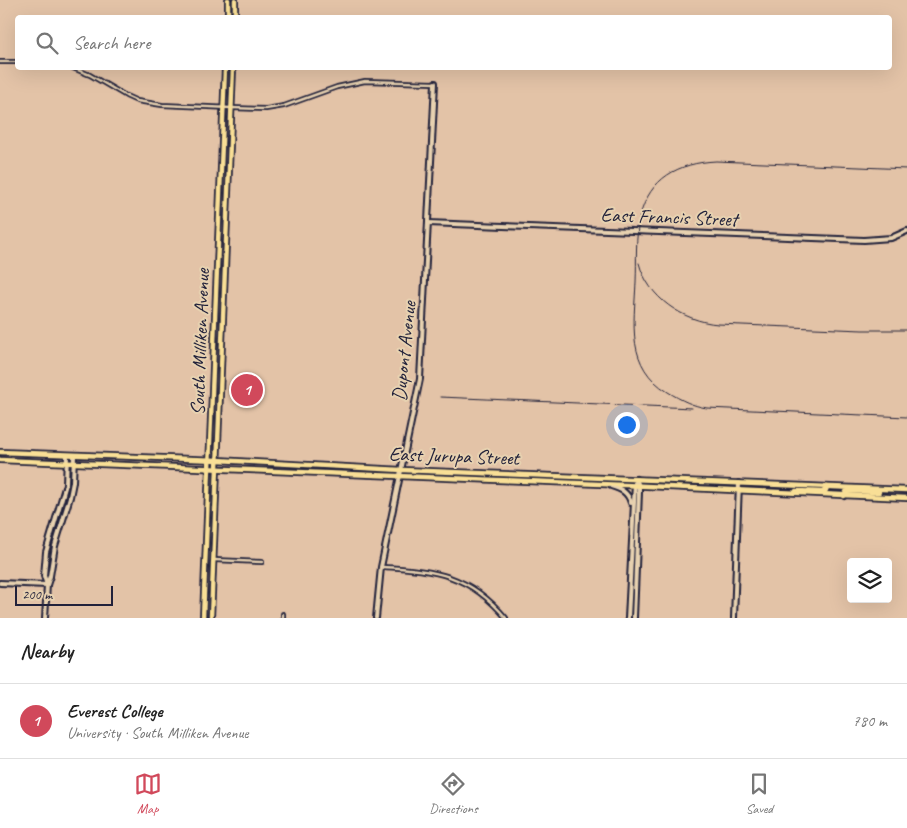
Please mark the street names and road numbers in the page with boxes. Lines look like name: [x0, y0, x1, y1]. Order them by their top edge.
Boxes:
street label: East Francis Street: [600, 202, 741, 232]
street label: South Milliken Avenue: [185, 267, 215, 416]
street label: Dupont Avenue: [386, 298, 422, 402]
street label: East Jurupa Street: [389, 441, 522, 471]

